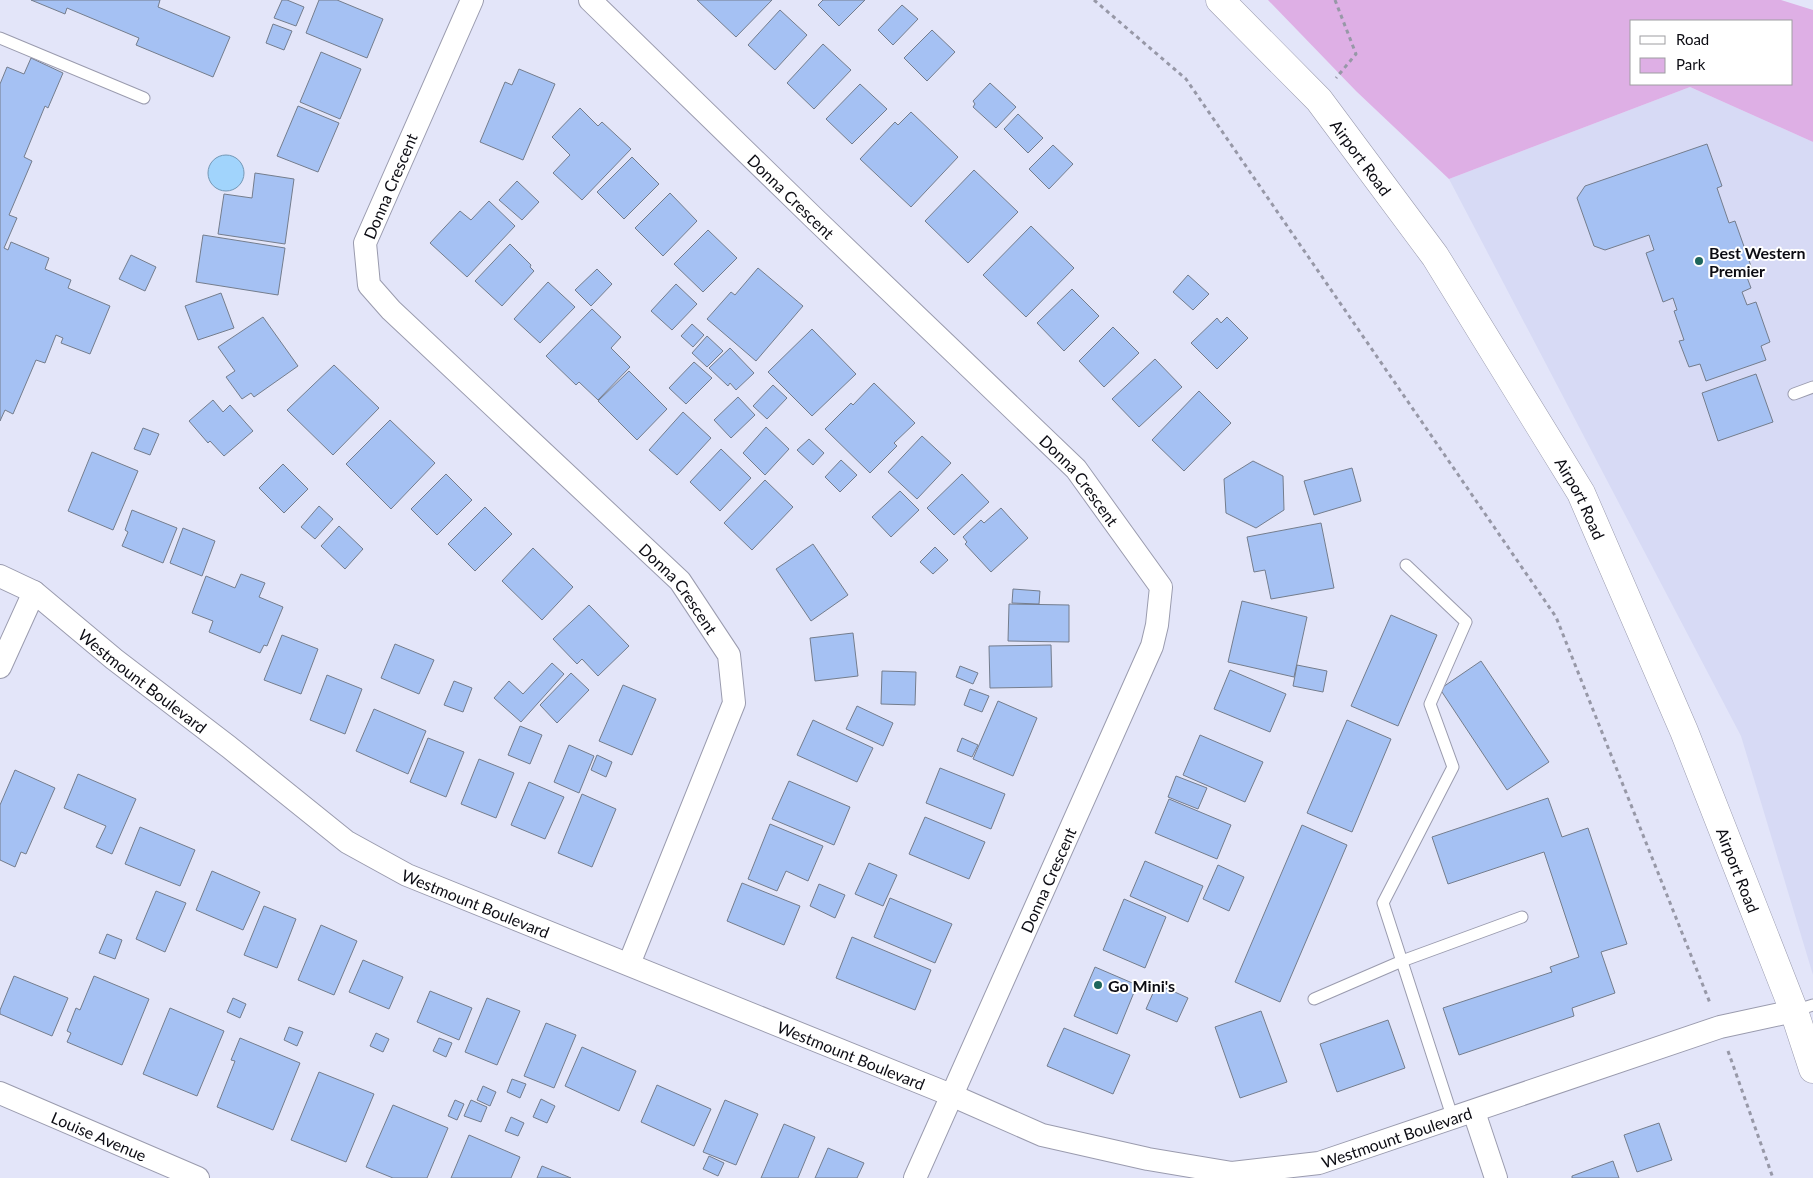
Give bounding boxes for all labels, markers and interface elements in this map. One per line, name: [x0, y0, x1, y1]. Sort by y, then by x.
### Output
legend: [1630, 20, 1793, 85]
text: Road: [1676, 30, 1709, 48]
text: Park: [1676, 55, 1706, 73]
street label: Airport Road: [1327, 116, 1396, 199]
street label: Donna Crescent: [359, 130, 421, 242]
street label: Donna Crescent: [744, 150, 839, 242]
place label: Best Western Premier: [1709, 243, 1806, 280]
marker: Best Western Premier: [1693, 255, 1705, 267]
street label: Donna Crescent: [1036, 430, 1123, 529]
street label: Airport Road: [1552, 454, 1609, 542]
street label: Donna Crescent: [636, 539, 722, 638]
street label: Westmount Boulevard: [75, 624, 211, 736]
street label: Donna Crescent: [1016, 824, 1080, 936]
street label: Airport Road: [1713, 825, 1764, 915]
street label: Westmount Boulevard: [399, 865, 552, 941]
place label: Go Mini's: [1108, 976, 1175, 995]
marker: Go Mini's: [1092, 979, 1104, 991]
street label: Westmount Boulevard: [775, 1016, 928, 1093]
street label: Westmount Boulevard: [1319, 1102, 1474, 1171]
street label: Louise Avenue: [49, 1107, 150, 1164]

